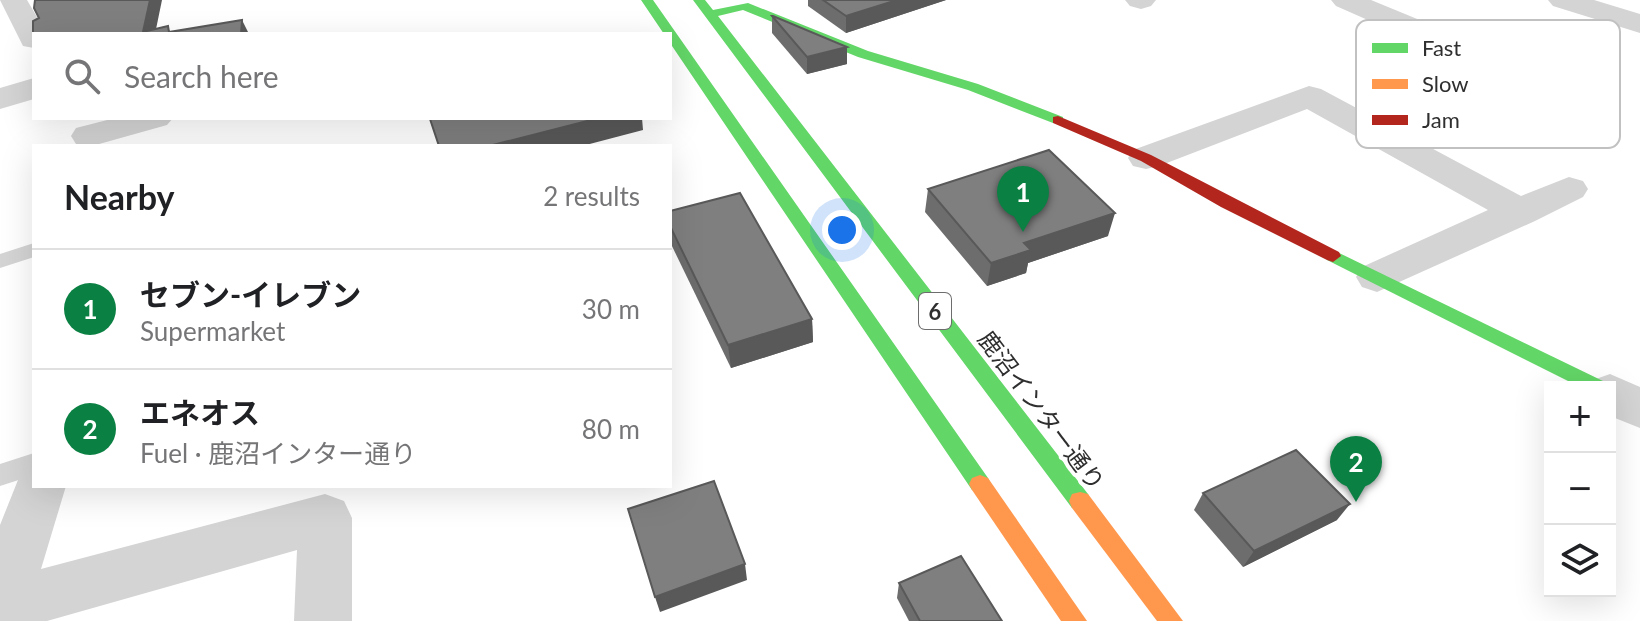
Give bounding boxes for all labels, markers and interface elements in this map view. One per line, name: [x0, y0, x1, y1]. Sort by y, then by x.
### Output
legend: [1356, 20, 1620, 148]
search box: [32, 32, 672, 120]
text: Fast: [1422, 34, 1461, 61]
icon: search: [60, 54, 104, 98]
text: Search here: [124, 58, 279, 94]
text: Slow: [1422, 70, 1469, 97]
text: Jam: [1422, 106, 1460, 133]
pin: 1: [997, 166, 1049, 232]
text: Nearby: [64, 176, 175, 217]
text: 2 results: [543, 180, 640, 212]
your location: [822, 210, 862, 250]
text: セブン-イレブン: [140, 276, 361, 312]
text: 1: [82, 293, 98, 325]
text: 30 m: [582, 293, 640, 325]
road number: 6: [919, 293, 951, 329]
text: Supermarket: [140, 315, 285, 347]
street label: 鹿沼インター通り: [973, 325, 1111, 495]
map controls: [1544, 381, 1616, 597]
button: +: [1544, 381, 1616, 453]
text: エネオス: [140, 394, 260, 430]
text: 2: [82, 413, 98, 445]
text: 80 m: [582, 413, 640, 445]
pin: 2: [1330, 436, 1382, 502]
text: Fuel · 鹿沼インター通り: [140, 437, 416, 469]
button: −: [1544, 453, 1616, 525]
button: layers: [1544, 525, 1616, 597]

